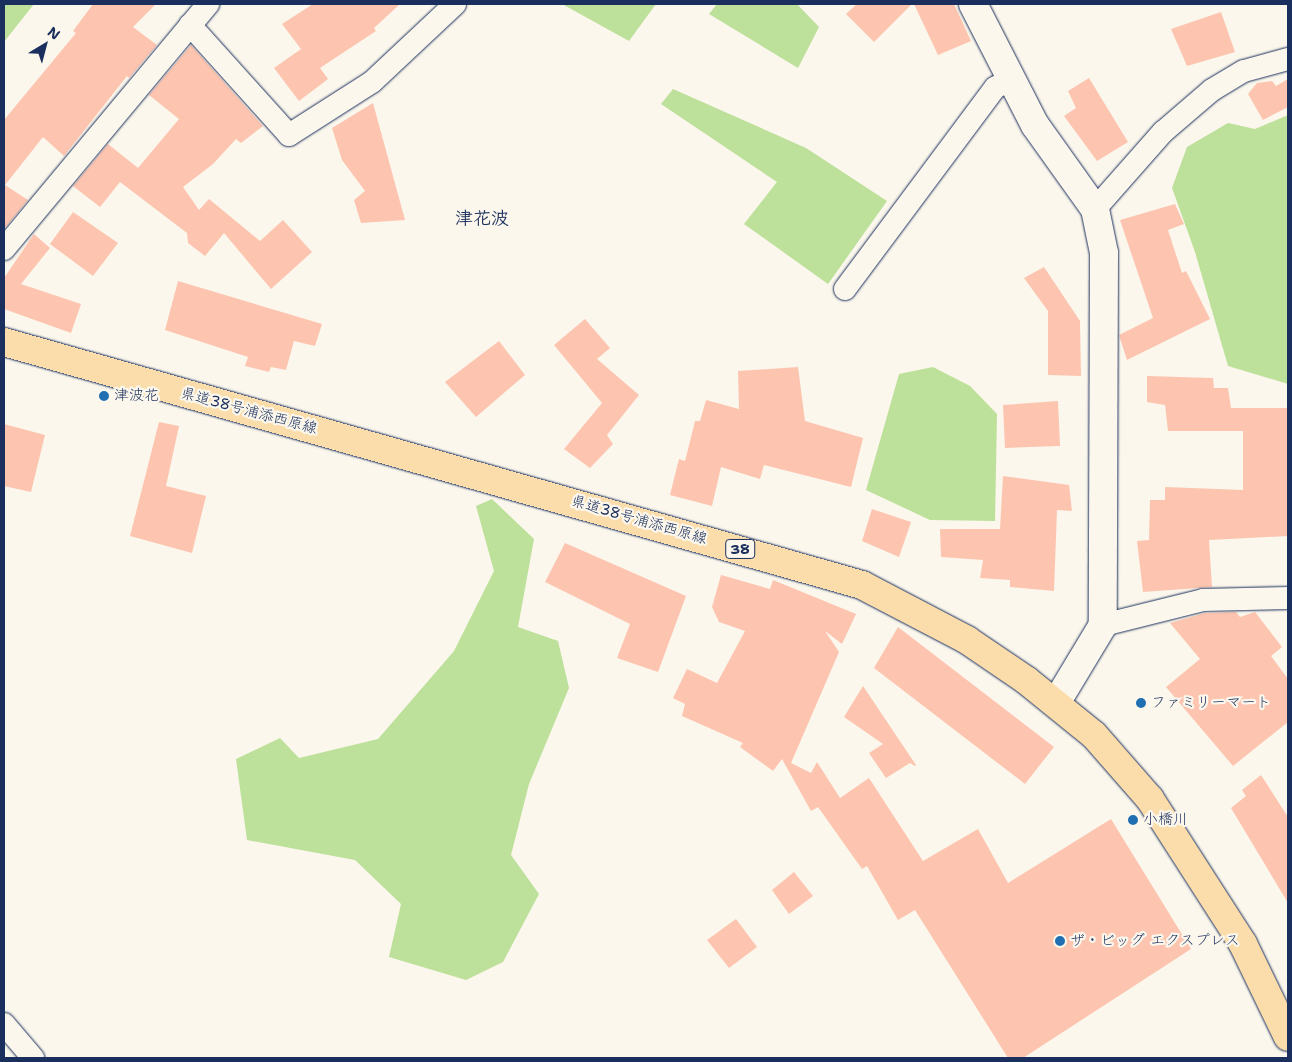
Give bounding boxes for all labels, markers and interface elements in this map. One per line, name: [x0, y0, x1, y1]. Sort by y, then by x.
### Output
north arrow: [20, 20, 70, 70]
text: N: [44, 22, 64, 44]
district label: 津花波: [455, 207, 509, 229]
street label: 県道38号浦添西原線: [179, 384, 319, 438]
place label: 津波花: [114, 387, 159, 405]
marker: 津波花: [98, 390, 110, 402]
street label: 県道38号浦添西原線: [569, 492, 709, 548]
road number: 38: [725, 538, 755, 560]
place label: ファミリーマート: [1151, 694, 1271, 712]
marker: ファミリーマート: [1135, 697, 1147, 709]
place label: 小橋川: [1143, 811, 1188, 829]
marker: 小橋川: [1127, 814, 1139, 826]
place label: ザ・ビッグ エクスプレス: [1070, 932, 1240, 950]
marker: ザ・ビッグ エクスプレス: [1054, 935, 1066, 947]

